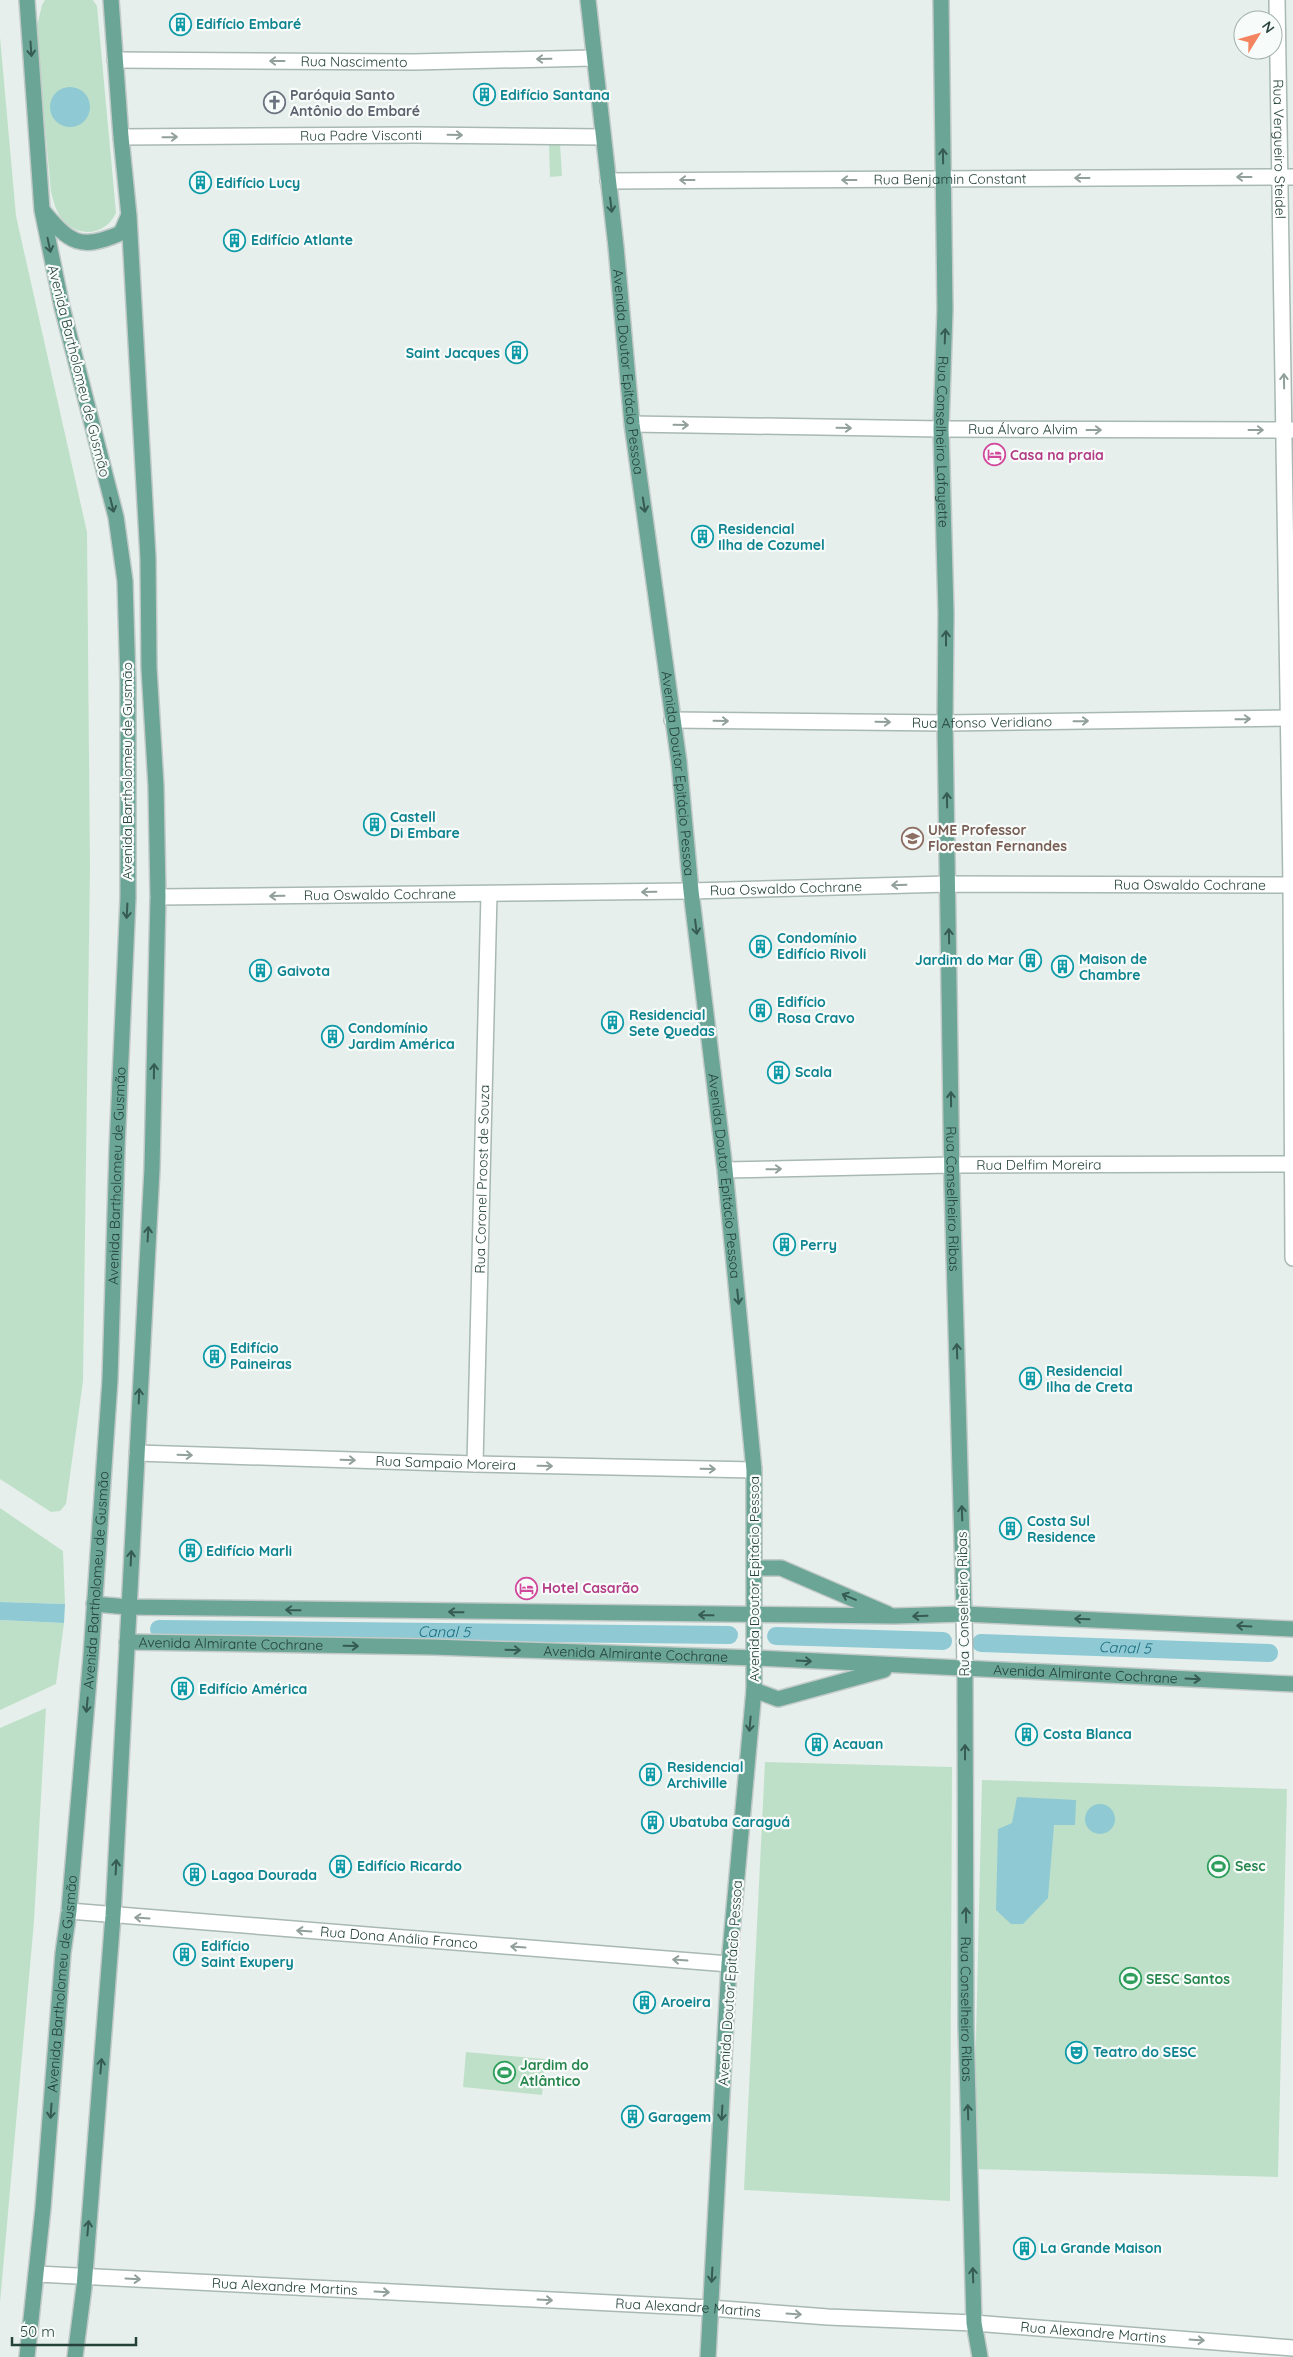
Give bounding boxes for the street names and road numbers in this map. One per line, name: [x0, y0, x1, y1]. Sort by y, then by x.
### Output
street label: Rua Nascimento: [300, 52, 408, 71]
street label: Rua Vergueiro Steidel: [1269, 79, 1289, 219]
street label: Rua Padre Visconti: [300, 126, 422, 145]
street label: Rua Benjamin Constant: [873, 170, 1027, 188]
street label: Avenida Bartholomeu de Gusmão: [44, 263, 114, 479]
street label: Avenida Doutor Epitácio Pessoa: [609, 268, 648, 476]
street label: Rua Conselheiro Lafayette: [932, 356, 953, 528]
street label: Rua Álvaro Alvim: [968, 420, 1078, 438]
street label: Avenida Bartholomeu de Gusmão: [118, 662, 136, 880]
street label: Avenida Doutor Epitácio Pessoa: [657, 670, 699, 877]
street label: Rua Afonso Veridiano: [912, 712, 1052, 732]
street label: Rua Oswaldo Cochrane: [1114, 875, 1266, 894]
street label: Rua Oswaldo Cochrane: [710, 877, 862, 899]
street label: Rua Oswaldo Cochrane: [304, 885, 456, 904]
street label: Avenida Bartholomeu de Gusmão: [104, 1066, 130, 1285]
street label: Avenida Doutor Epitácio Pessoa: [704, 1072, 744, 1279]
street label: Rua Coronel Proost de Souza: [471, 1084, 493, 1274]
street label: Rua Conselheiro Ribas: [942, 1126, 963, 1272]
street label: Rua Delfim Moreira: [976, 1156, 1102, 1174]
street label: Rua Sampaio Moreira: [375, 1452, 516, 1474]
street label: Avenida Bartholomeu de Gusmão: [79, 1471, 113, 1690]
street label: Avenida Doutor Epitácio Pessoa: [745, 1476, 763, 1682]
street label: Rua Conselheiro Ribas: [953, 1531, 973, 1677]
street label: Avenida Almirante Cochrane: [138, 1633, 324, 1654]
street label: Avenida Almirante Cochrane: [543, 1642, 729, 1666]
street label: Avenida Almirante Cochrane: [993, 1661, 1178, 1687]
street label: Avenida Bartholomeu de Gusmão: [43, 1874, 81, 2093]
street label: Avenida Doutor Epitácio Pessoa: [714, 1880, 746, 2086]
street label: Rua Dona Anália Franco: [319, 1922, 478, 1953]
street label: Rua Conselheiro Ribas: [957, 1936, 976, 2082]
street label: Rua Alexandre Martins: [211, 2274, 358, 2299]
street label: Rua Alexandre Martins: [615, 2294, 762, 2321]
street label: Rua Alexandre Martins: [1020, 2318, 1167, 2347]

